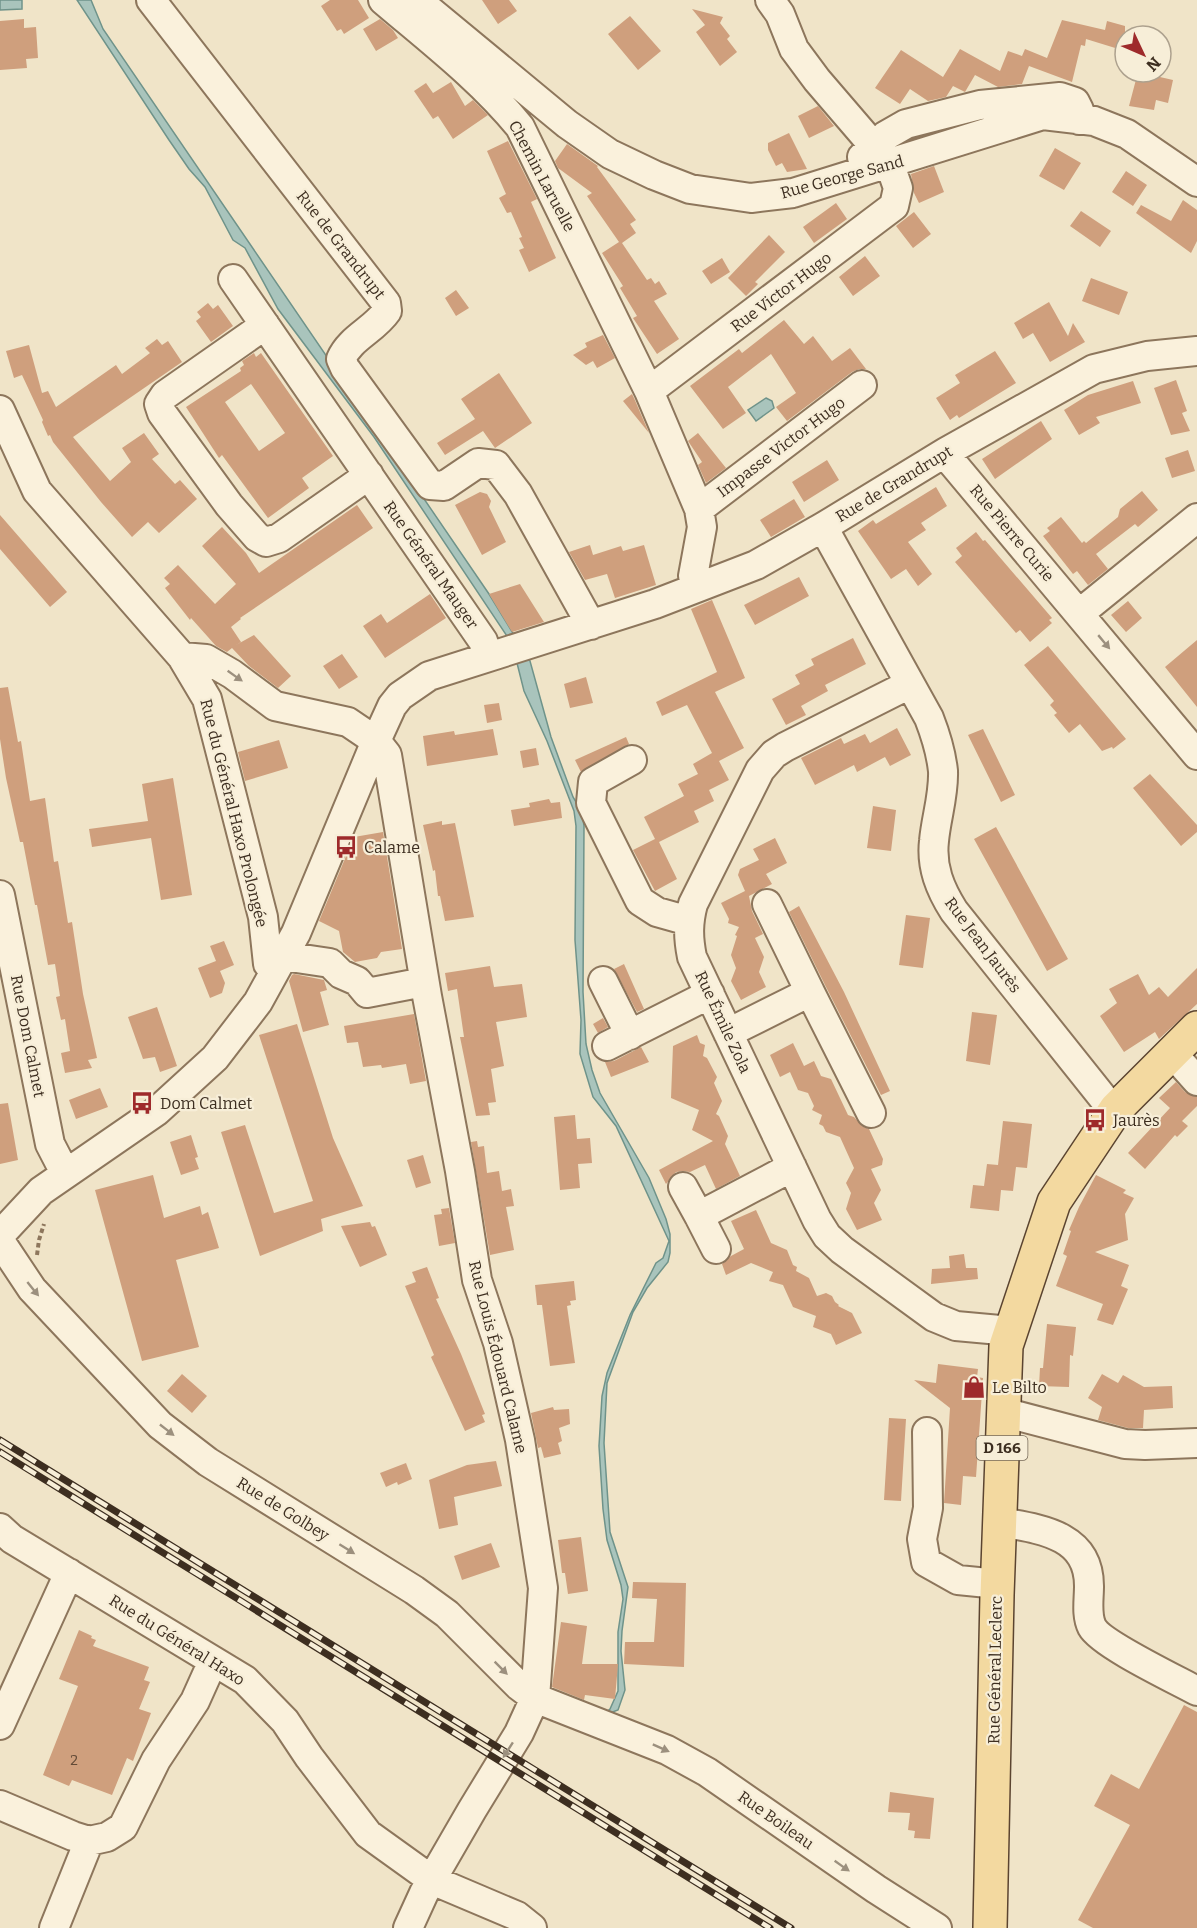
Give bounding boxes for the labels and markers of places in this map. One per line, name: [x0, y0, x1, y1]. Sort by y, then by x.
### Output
bus stop icon: Calame: [333, 834, 359, 860]
place label: Calame: [364, 838, 420, 857]
bus stop icon: Dom Calmet: [129, 1090, 155, 1116]
place label: Dom Calmet: [160, 1094, 252, 1113]
bus stop icon: Jaurès: [1082, 1107, 1108, 1133]
place label: Jaurès: [1112, 1111, 1160, 1130]
shop icon: Le Bilto: [961, 1374, 987, 1400]
place label: Le Bilto: [992, 1378, 1047, 1397]

